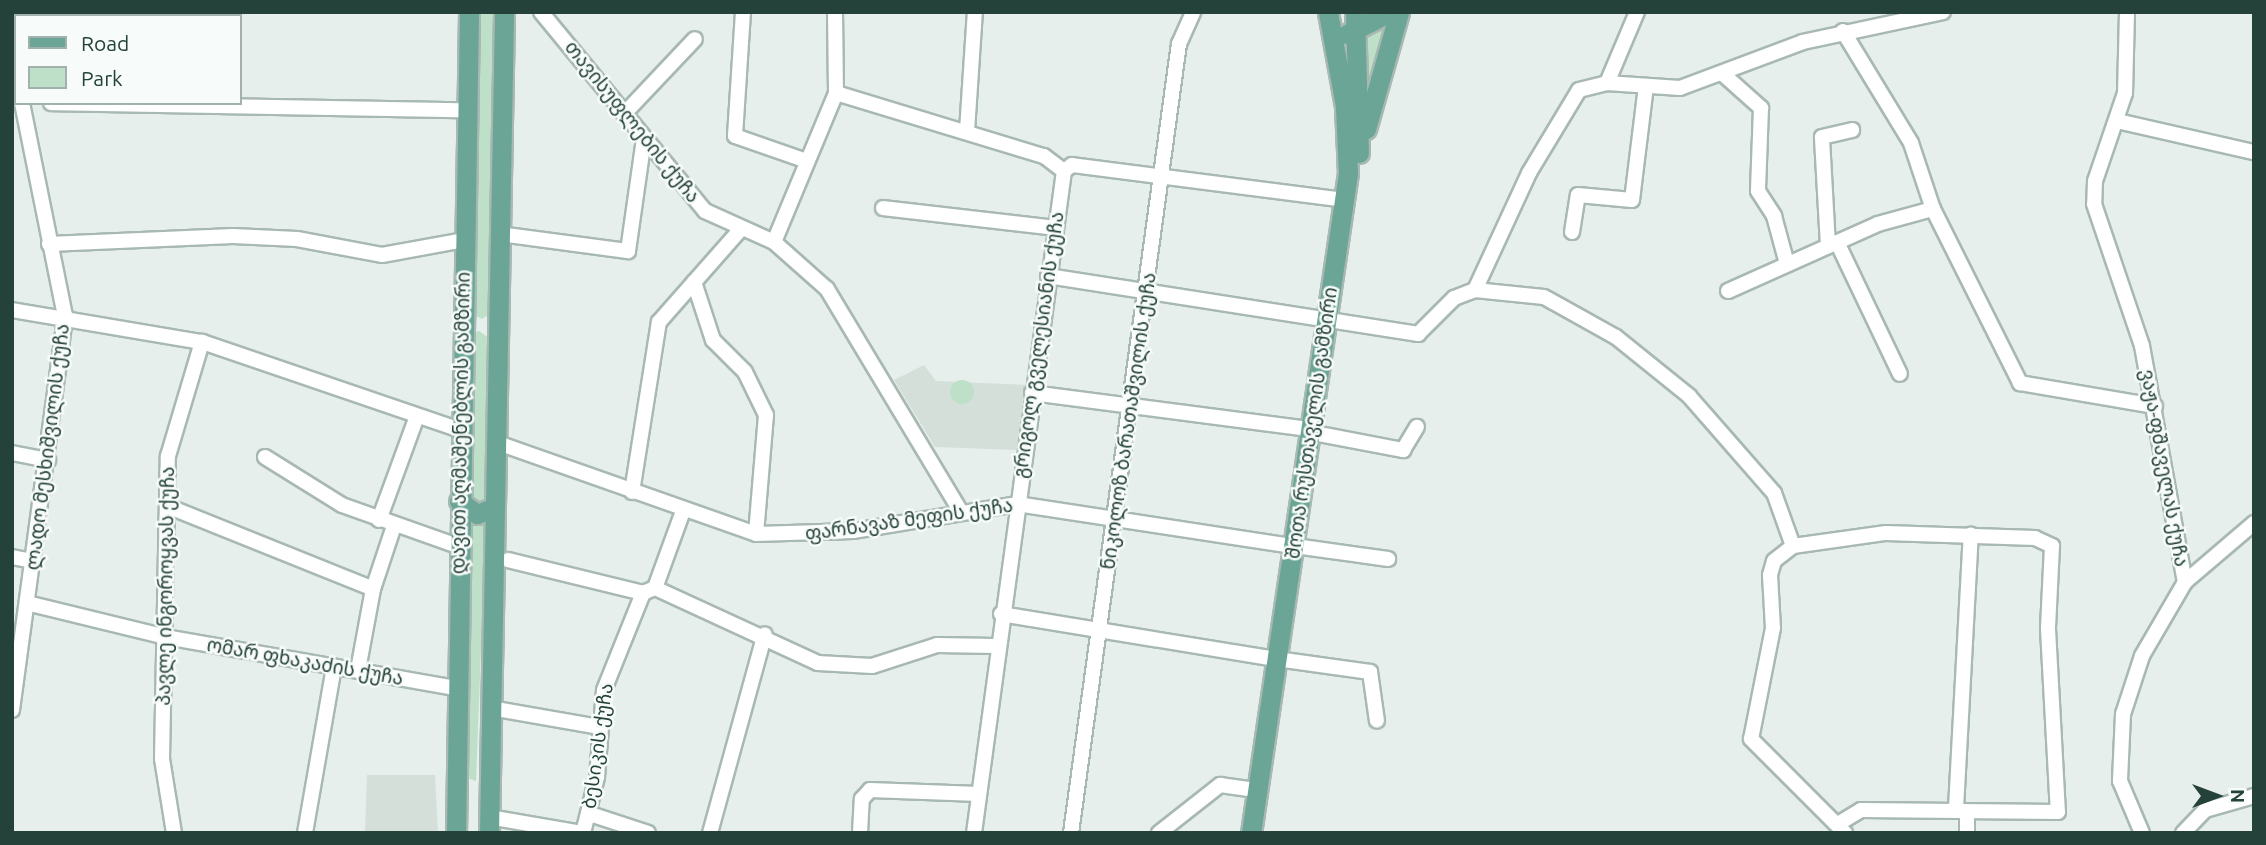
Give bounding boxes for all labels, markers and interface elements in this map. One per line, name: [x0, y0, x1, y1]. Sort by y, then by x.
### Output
legend: [14, 14, 242, 105]
text: Road: [81, 31, 129, 55]
street label: თავისუფლების ქუჩა: [560, 36, 704, 208]
text: Park: [81, 66, 123, 90]
street label: გრიგოლ გველესიანის ქუჩა: [1009, 210, 1069, 480]
street label: ნიკოლოზ ბარათაშვილის ქუჩა: [1097, 271, 1161, 571]
street label: დავით აღმაშენებლის გამზირი: [447, 272, 475, 574]
street label: შოთა რუსთაველის გამზირი: [1282, 286, 1342, 560]
street label: ლადო მესხიშვილის ქუჩა: [22, 322, 74, 572]
street label: ვაჟა-ფშაველას ქუჩა: [2135, 367, 2193, 569]
street label: პავლე ინგოროყვას ქუჩა: [153, 466, 179, 706]
street label: ფარნავაზ მეფის ქუჩა: [804, 494, 1014, 546]
street label: ომარ ფხაკაძის ქუჩა: [205, 634, 405, 690]
street label: ბესიკის ქუჩა: [578, 682, 618, 810]
north arrow: [2182, 761, 2252, 831]
text: N: [2227, 789, 2249, 803]

